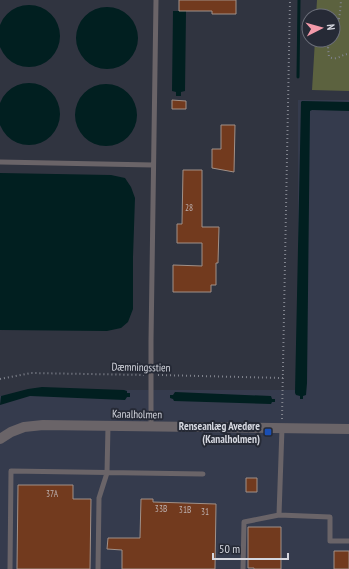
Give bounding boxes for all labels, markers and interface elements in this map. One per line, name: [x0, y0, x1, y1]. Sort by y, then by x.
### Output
north arrow: [301, 8, 341, 48]
text: N: [324, 23, 338, 31]
house number: 28: [185, 202, 193, 213]
street label: Dæmningsstien: [111, 359, 171, 375]
street label: Kanalholmen: [112, 407, 162, 421]
place label: Renseanlæg Avedøre (Kanalholmen): [179, 419, 260, 446]
marker: Renseanlæg Avedøre (Kanalholmen): [263, 427, 273, 437]
house number: 37A: [46, 488, 59, 499]
house number: 33B: [155, 503, 167, 514]
house number: 31B: [179, 504, 191, 515]
house number: 31: [201, 506, 209, 517]
scale bar: [213, 535, 288, 561]
text: 50 m: [219, 541, 240, 556]

